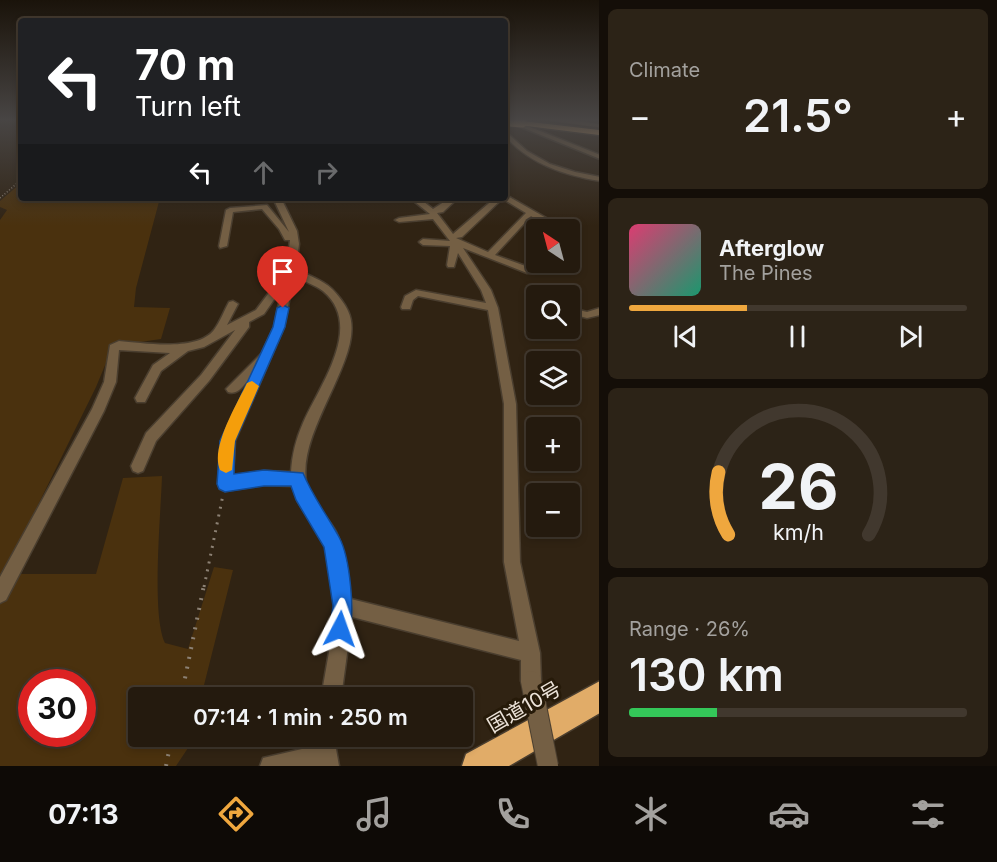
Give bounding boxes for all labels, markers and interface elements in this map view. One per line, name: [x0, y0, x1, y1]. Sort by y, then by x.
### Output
text: 70 m: [135, 39, 235, 90]
icon: left: [36, 42, 114, 120]
text: Climate: [629, 58, 700, 82]
text: 21.5°: [743, 88, 853, 143]
text: Turn left: [135, 90, 241, 123]
text: −: [629, 96, 651, 136]
text: +: [945, 96, 967, 136]
icon: left: [184, 156, 217, 189]
icon: ahead: [247, 156, 280, 189]
icon: right: [310, 156, 343, 189]
north arrow: [526, 219, 580, 273]
map controls: [526, 219, 580, 537]
text: Afterglow: [719, 235, 824, 261]
pin: [257, 246, 308, 308]
icon: arrive: [266, 255, 299, 288]
text: The Pines: [719, 261, 813, 285]
button: search: [526, 285, 580, 339]
icon: previous: [669, 320, 702, 353]
icon: pause: [781, 320, 814, 353]
icon: next: [894, 320, 927, 353]
button: layers: [526, 351, 580, 405]
button: +: [526, 417, 580, 471]
text: 26: [758, 449, 838, 524]
button: −: [526, 483, 580, 537]
text: km/h: [773, 519, 823, 545]
position arrow: [308, 597, 372, 661]
text: Range · 26%: [629, 617, 750, 641]
text: 130 km: [629, 647, 784, 702]
speed limit sign: 30: [18, 669, 96, 747]
street label: 国道10号: [483, 676, 565, 738]
text: 07:14 · 1 min · 250 m: [193, 704, 408, 730]
icon: directions: [215, 793, 257, 835]
icon: music: [353, 793, 395, 835]
icon: phone: [492, 793, 534, 835]
icon: climate: [630, 793, 672, 835]
icon: car: [768, 793, 810, 835]
icon: filters: [907, 793, 949, 835]
text: 07:13: [48, 798, 119, 831]

